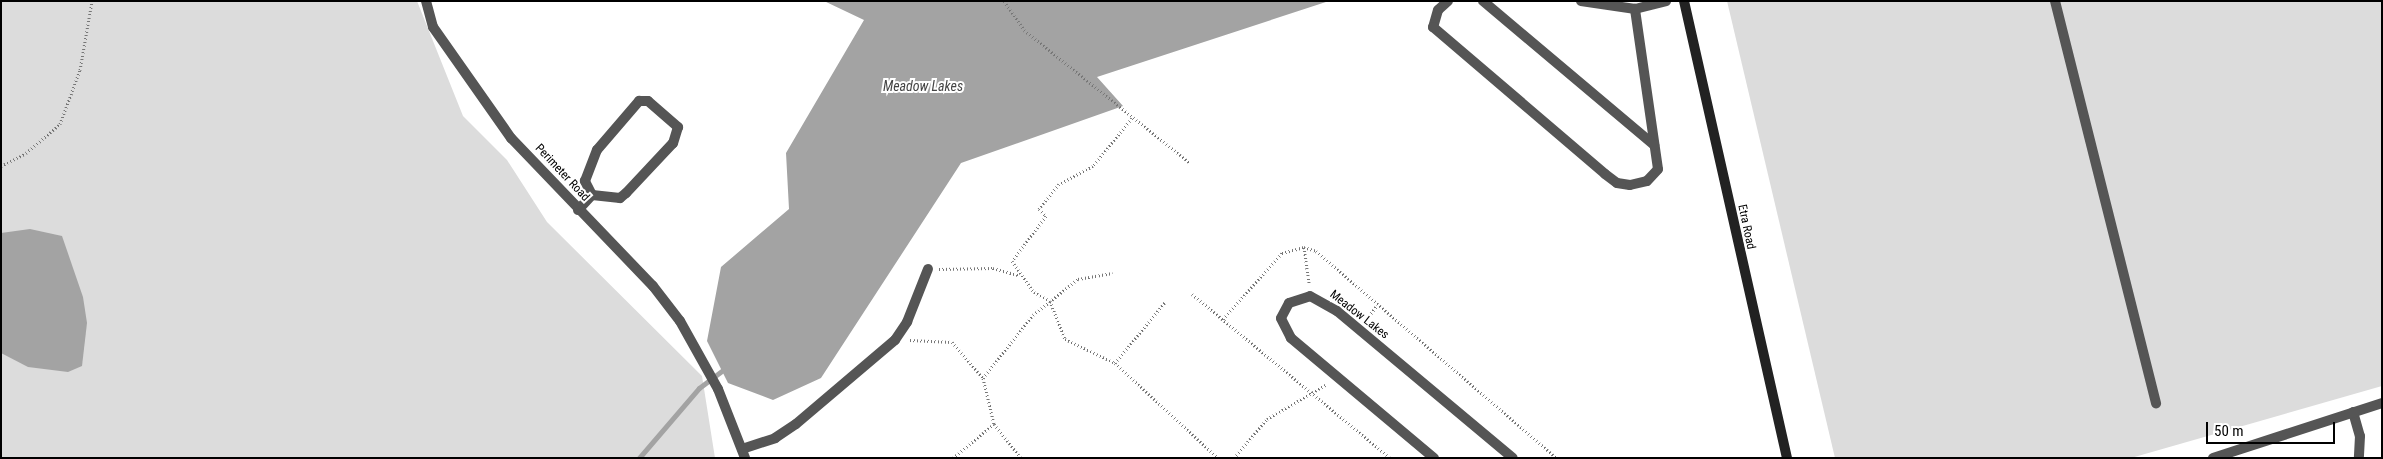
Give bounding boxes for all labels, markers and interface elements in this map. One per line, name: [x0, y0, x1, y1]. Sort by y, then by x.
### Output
water label: Meadow Lakes: [883, 78, 963, 94]
street label: Perimeter Road: [532, 141, 592, 205]
street label: Etra Road: [1734, 203, 1758, 251]
street label: Meadow Lakes: [1327, 288, 1391, 342]
scale bar: [2208, 412, 2337, 444]
text: 50 m: [2214, 422, 2244, 440]

